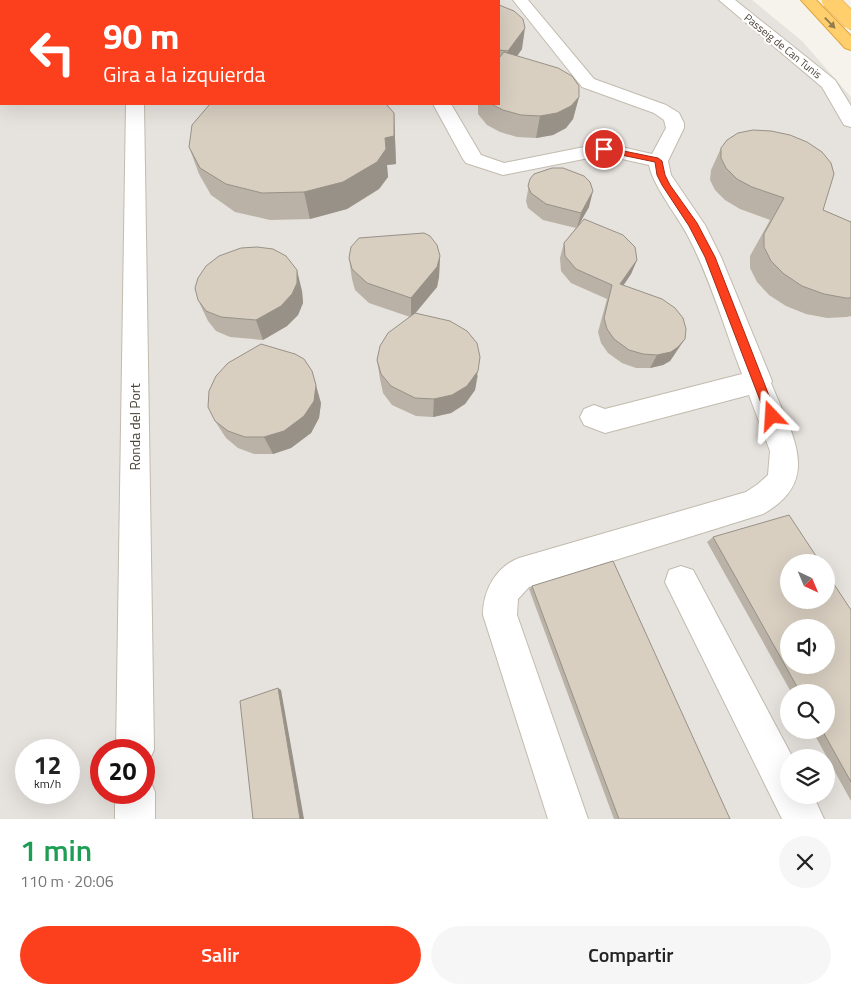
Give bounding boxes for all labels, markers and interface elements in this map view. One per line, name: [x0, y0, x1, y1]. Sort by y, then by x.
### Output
text: 90 m: [103, 9, 179, 63]
street label: Passeig de Can Tunis: [741, 10, 825, 82]
one-way arrow: [824, 16, 836, 28]
icon: left: [20, 20, 85, 85]
text: Gira a la izquierda: [103, 57, 266, 91]
pin: [583, 128, 625, 170]
icon: arrive: [590, 135, 618, 163]
street label: Ronda del Port: [124, 383, 145, 471]
position arrow: [745, 389, 797, 441]
north arrow: [780, 554, 835, 609]
map controls: [780, 554, 835, 804]
button: sound: [780, 619, 835, 674]
button: search: [780, 684, 835, 739]
speed limit sign: 20: [90, 739, 155, 804]
text: 12: [33, 746, 62, 784]
button: layers: [780, 749, 835, 804]
text: km/h: [34, 774, 61, 793]
text: 1 min: [20, 827, 92, 873]
button: close: [779, 836, 831, 888]
text: 110 m · 20:06: [20, 869, 114, 893]
button: Salir: [20, 926, 421, 984]
button: Compartir: [431, 926, 831, 984]

